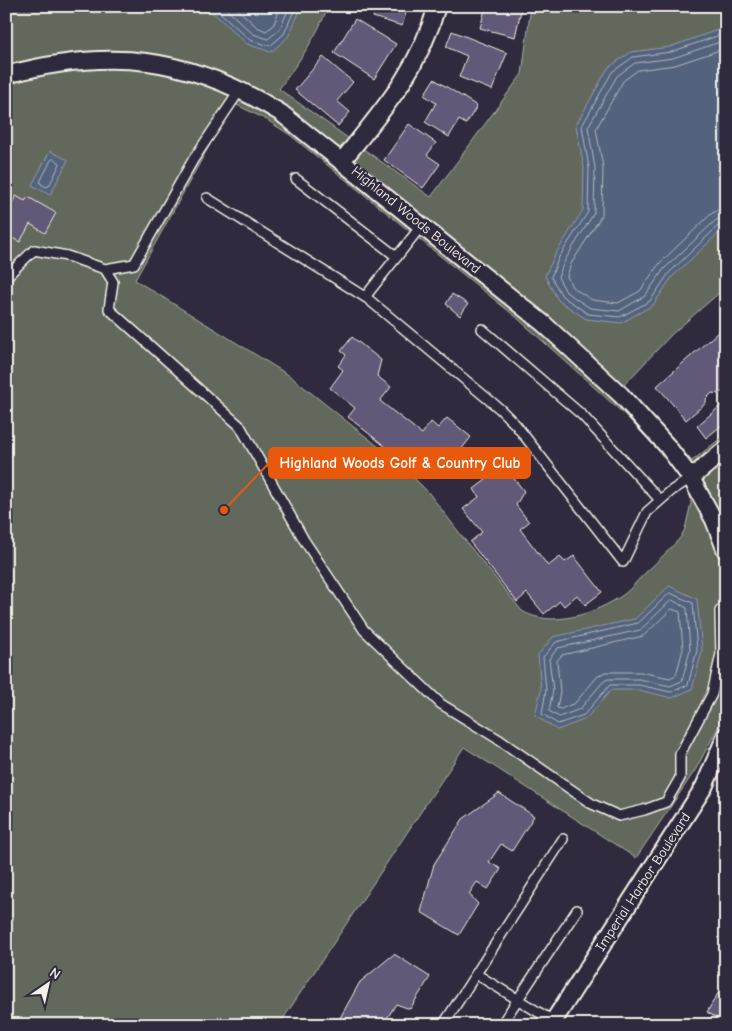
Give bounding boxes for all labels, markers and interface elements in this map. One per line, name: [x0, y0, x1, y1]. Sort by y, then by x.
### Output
street label: Highland Woods Boulevard: [348, 163, 484, 277]
callout: Highland Woods Golf & Country Club: [269, 448, 530, 478]
text: Highland Woods Golf & Country Club: [280, 454, 521, 472]
street label: Imperial Harbor Boulevard: [592, 809, 694, 955]
north arrow: [22, 958, 72, 1008]
text: N: [46, 964, 64, 983]

